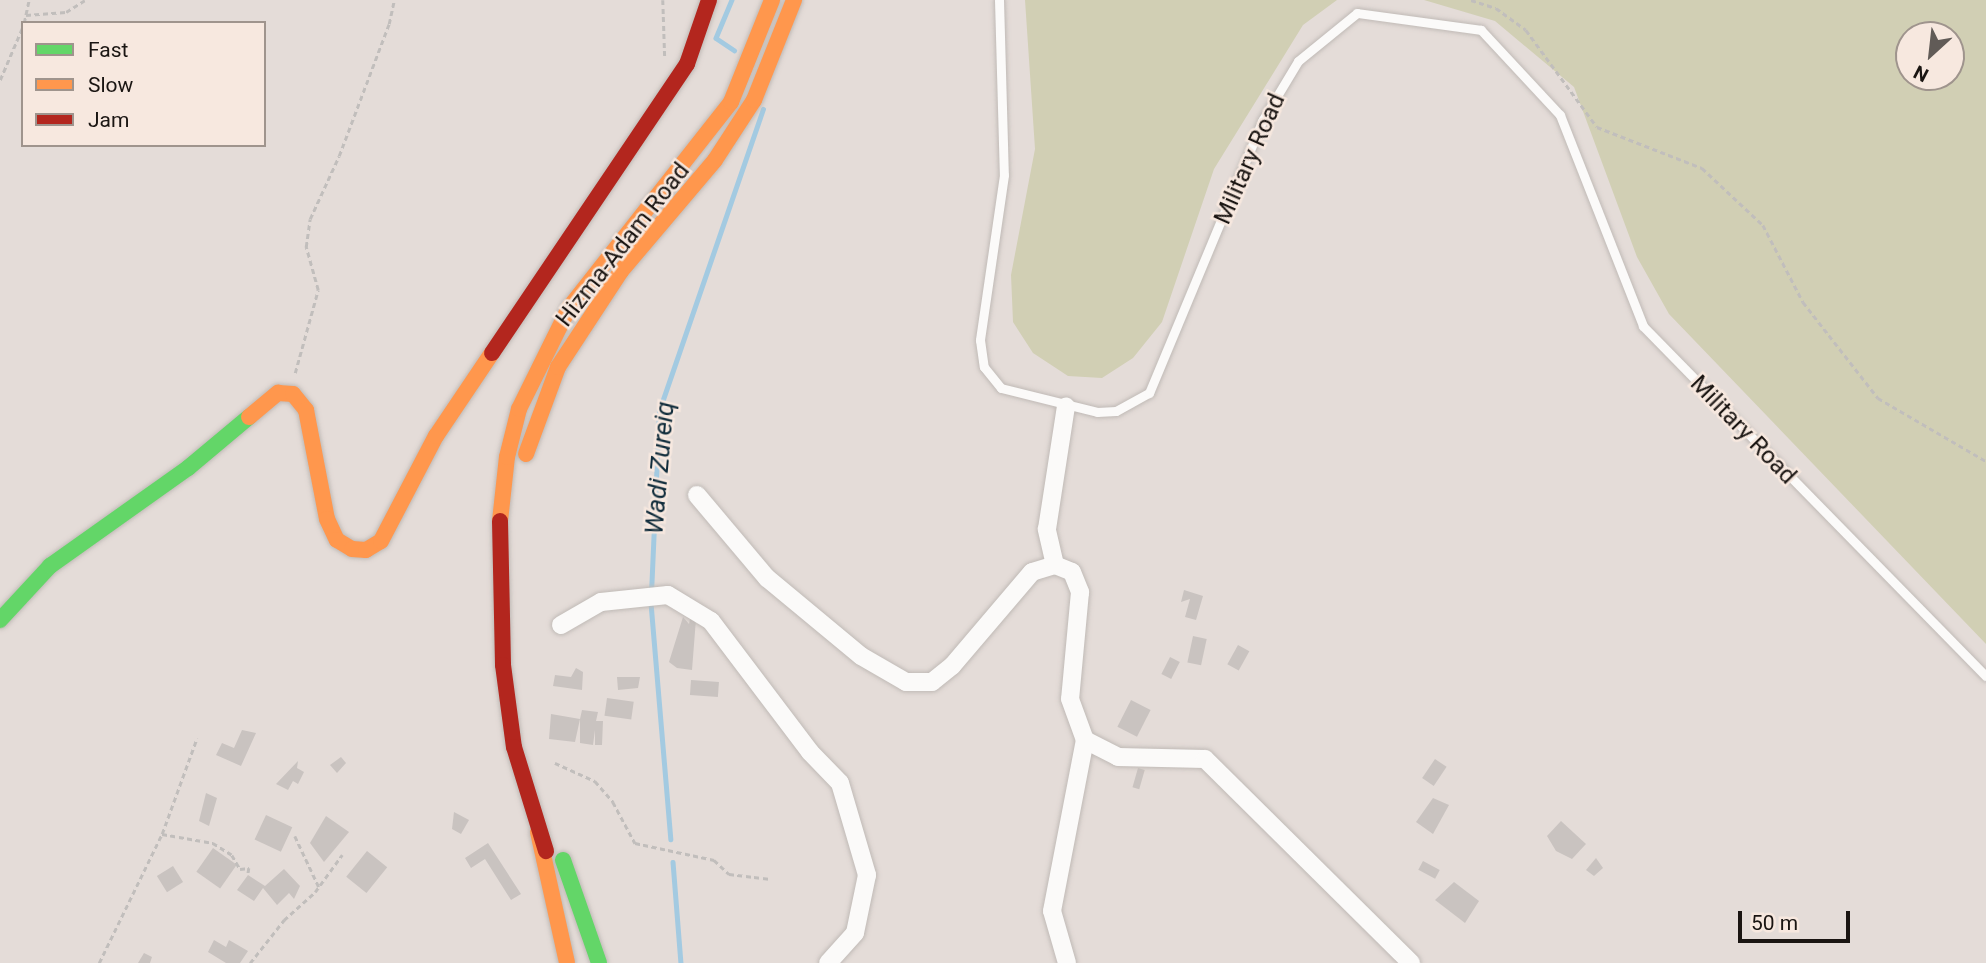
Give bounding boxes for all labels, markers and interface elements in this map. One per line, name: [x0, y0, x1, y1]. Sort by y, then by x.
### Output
legend: [21, 21, 266, 147]
north arrow: [1895, 21, 1965, 91]
text: Fast: [88, 38, 128, 62]
text: N: [1910, 60, 1932, 87]
text: Slow: [88, 73, 133, 97]
street label: Military Road: [1208, 89, 1292, 229]
text: Jam: [88, 108, 129, 132]
street label: Hizma-Adam Road: [550, 157, 696, 333]
street label: Military Road: [1684, 370, 1802, 490]
water label: Wadi Zureiq: [639, 400, 681, 536]
scale bar: [1741, 897, 1853, 941]
text: 50 m: [1751, 911, 1798, 935]

